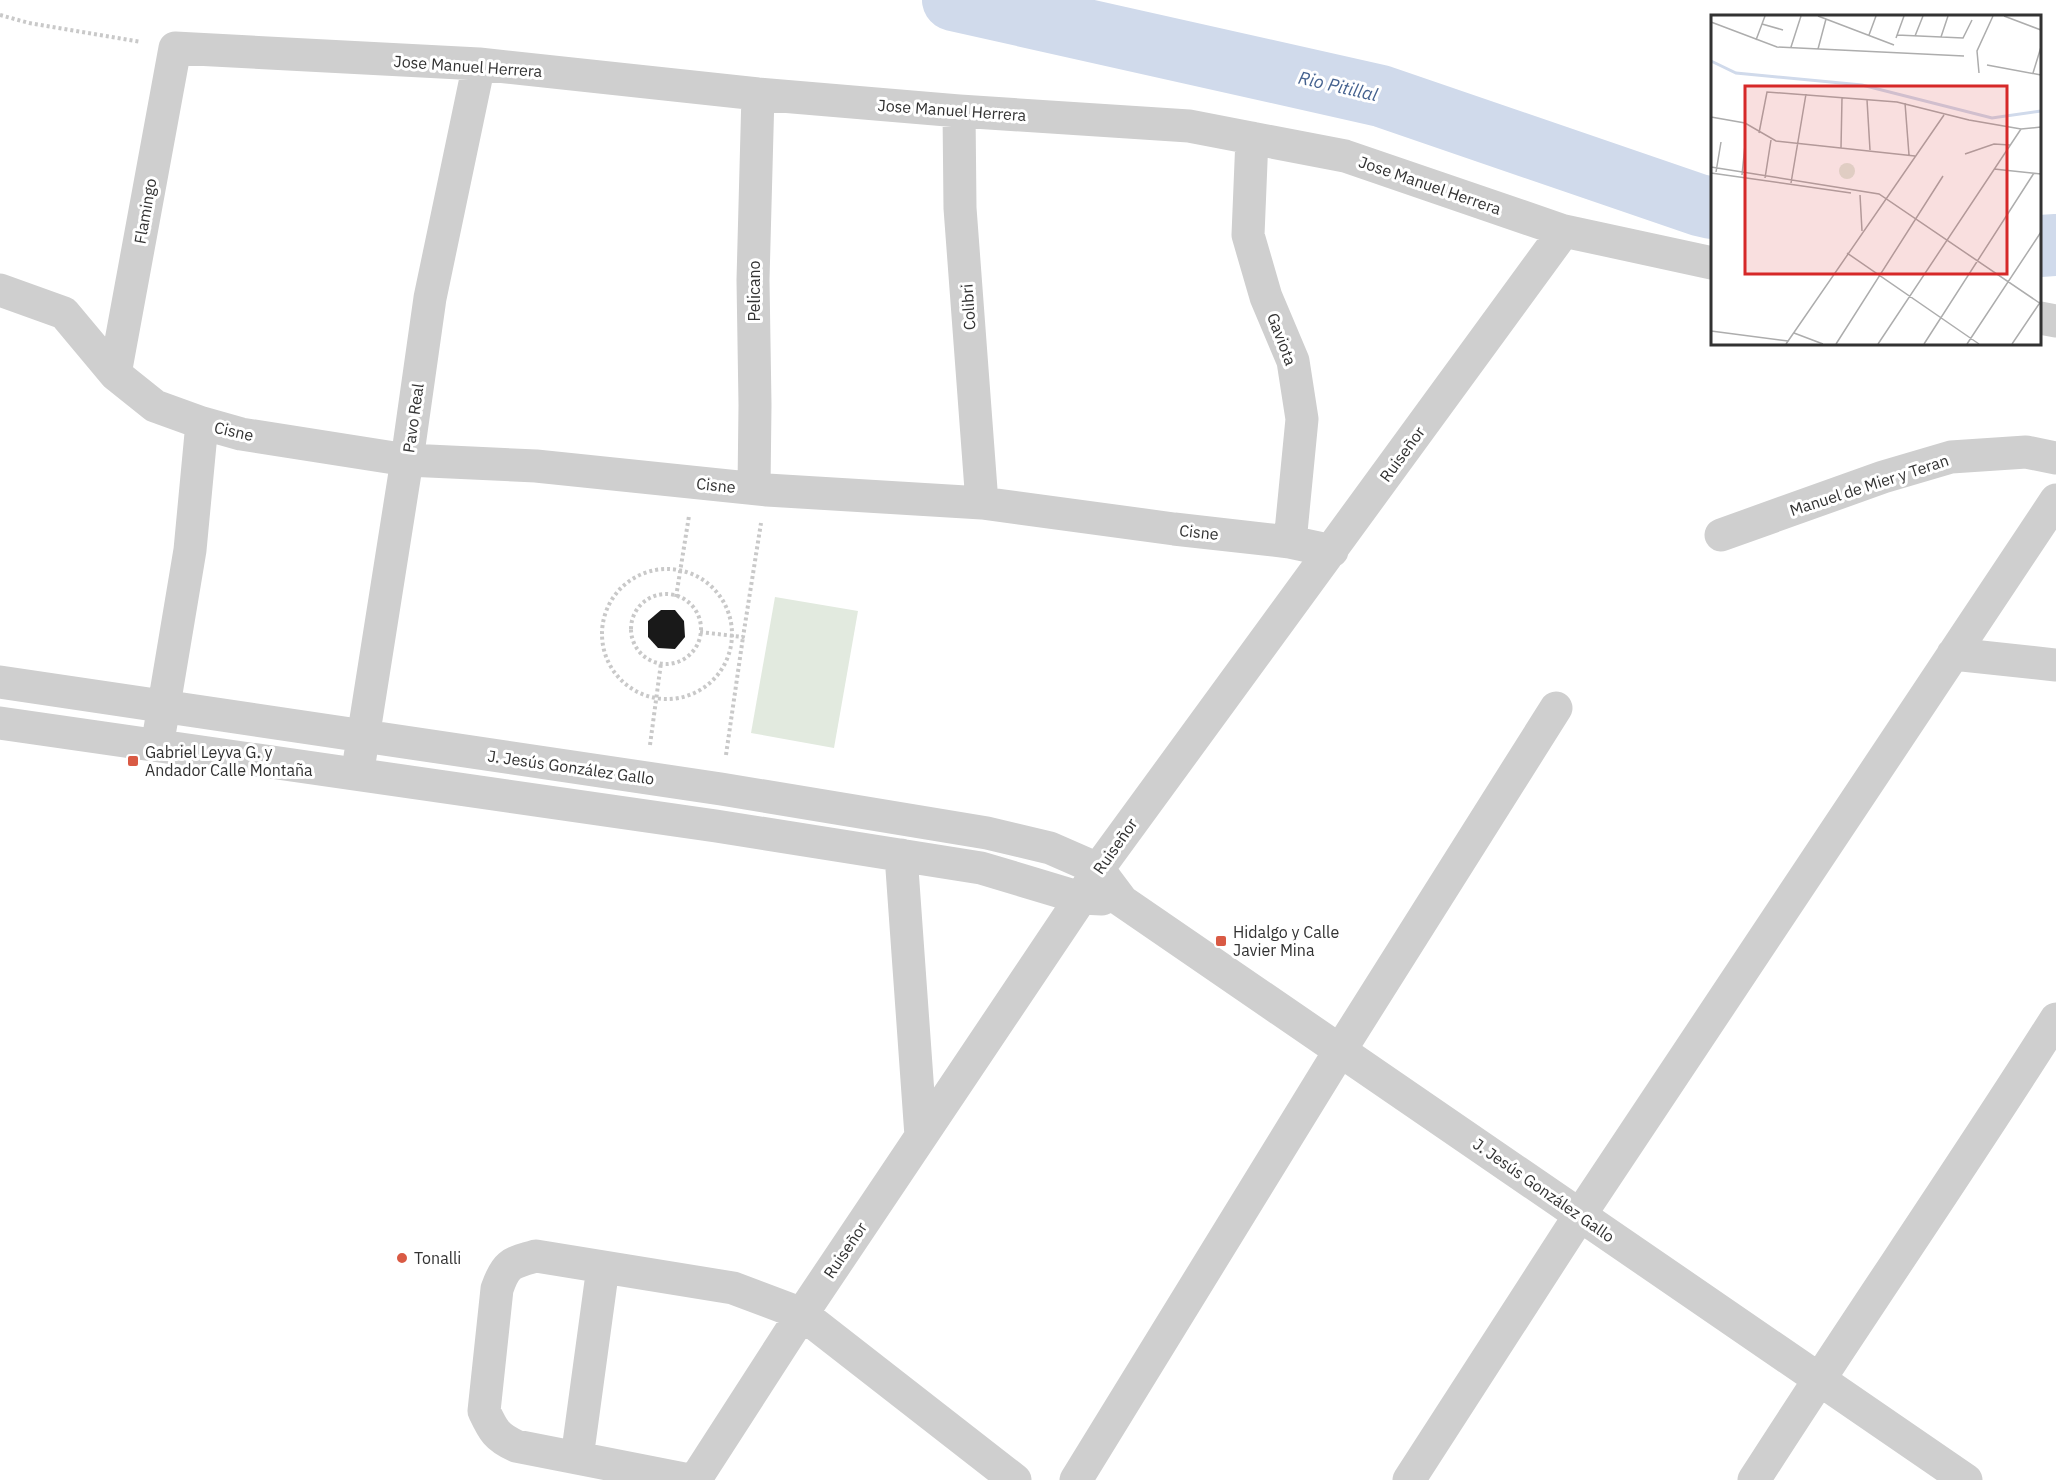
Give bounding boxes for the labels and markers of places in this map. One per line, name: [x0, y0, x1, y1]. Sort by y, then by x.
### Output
place label: Gabriel Leyva G. y Andador Calle Montaña: [145, 742, 313, 780]
marker: Gabriel Leyva G. y Andador Calle Montaña: [126, 754, 140, 768]
place label: Hidalgo y Calle Javier Mina: [1233, 922, 1339, 960]
marker: Hidalgo y Calle Javier Mina: [1214, 934, 1228, 948]
place label: Tonalli: [414, 1248, 461, 1268]
marker: Tonalli: [395, 1251, 409, 1265]

